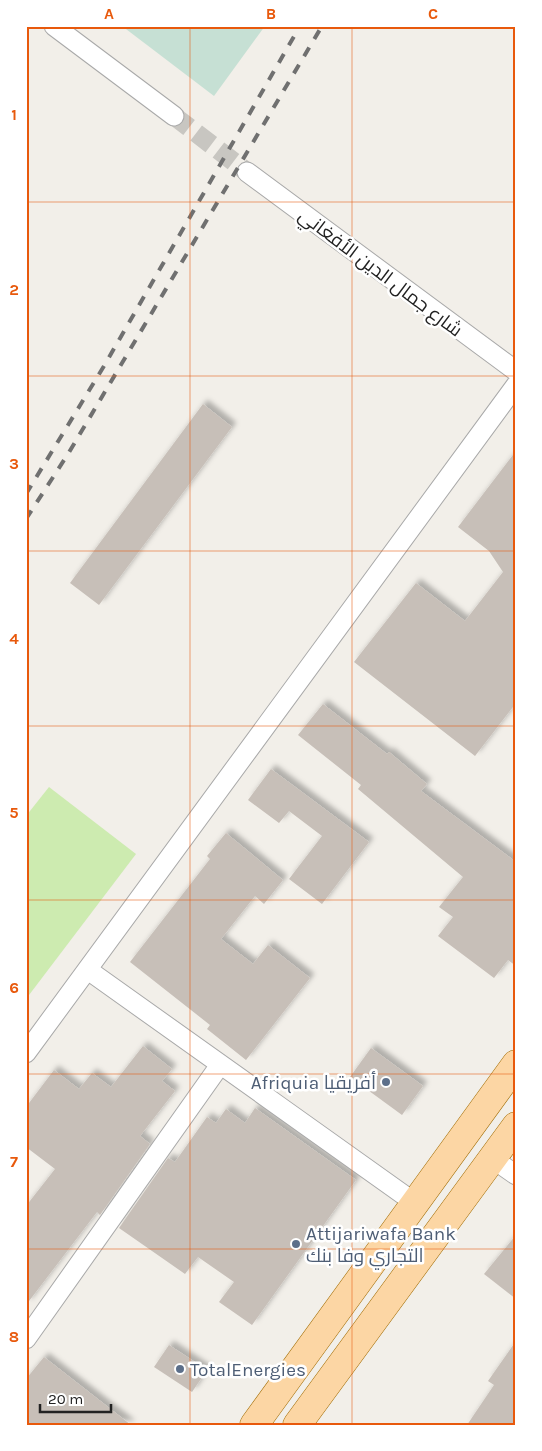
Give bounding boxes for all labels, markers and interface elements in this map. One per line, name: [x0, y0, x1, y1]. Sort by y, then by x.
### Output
text: A: [104, 4, 114, 23]
text: B: [266, 4, 276, 23]
text: C: [428, 4, 438, 23]
text: 1: [11, 105, 17, 124]
street label: شارع جمال الدين الأفغاني: [292, 204, 467, 344]
text: 2: [9, 280, 19, 299]
text: 3: [9, 454, 19, 473]
text: 4: [9, 629, 19, 648]
text: 5: [9, 803, 19, 822]
text: 6: [9, 978, 19, 997]
place label: Afriquia أفريقيا: [251, 1071, 376, 1094]
marker: Afriquia أفريقيا: [380, 1076, 392, 1088]
text: 7: [10, 1152, 18, 1171]
place label: Attijariwafa Bank التجاري وفا بنك: [306, 1223, 456, 1270]
marker: Attijariwafa Bank التجاري وفا بنك: [290, 1238, 302, 1250]
text: 8: [9, 1327, 19, 1346]
place label: TotalEnergies: [190, 1359, 306, 1381]
marker: TotalEnergies: [174, 1363, 186, 1375]
scale bar: [40, 1381, 111, 1413]
text: 20 m: [48, 1390, 83, 1408]

